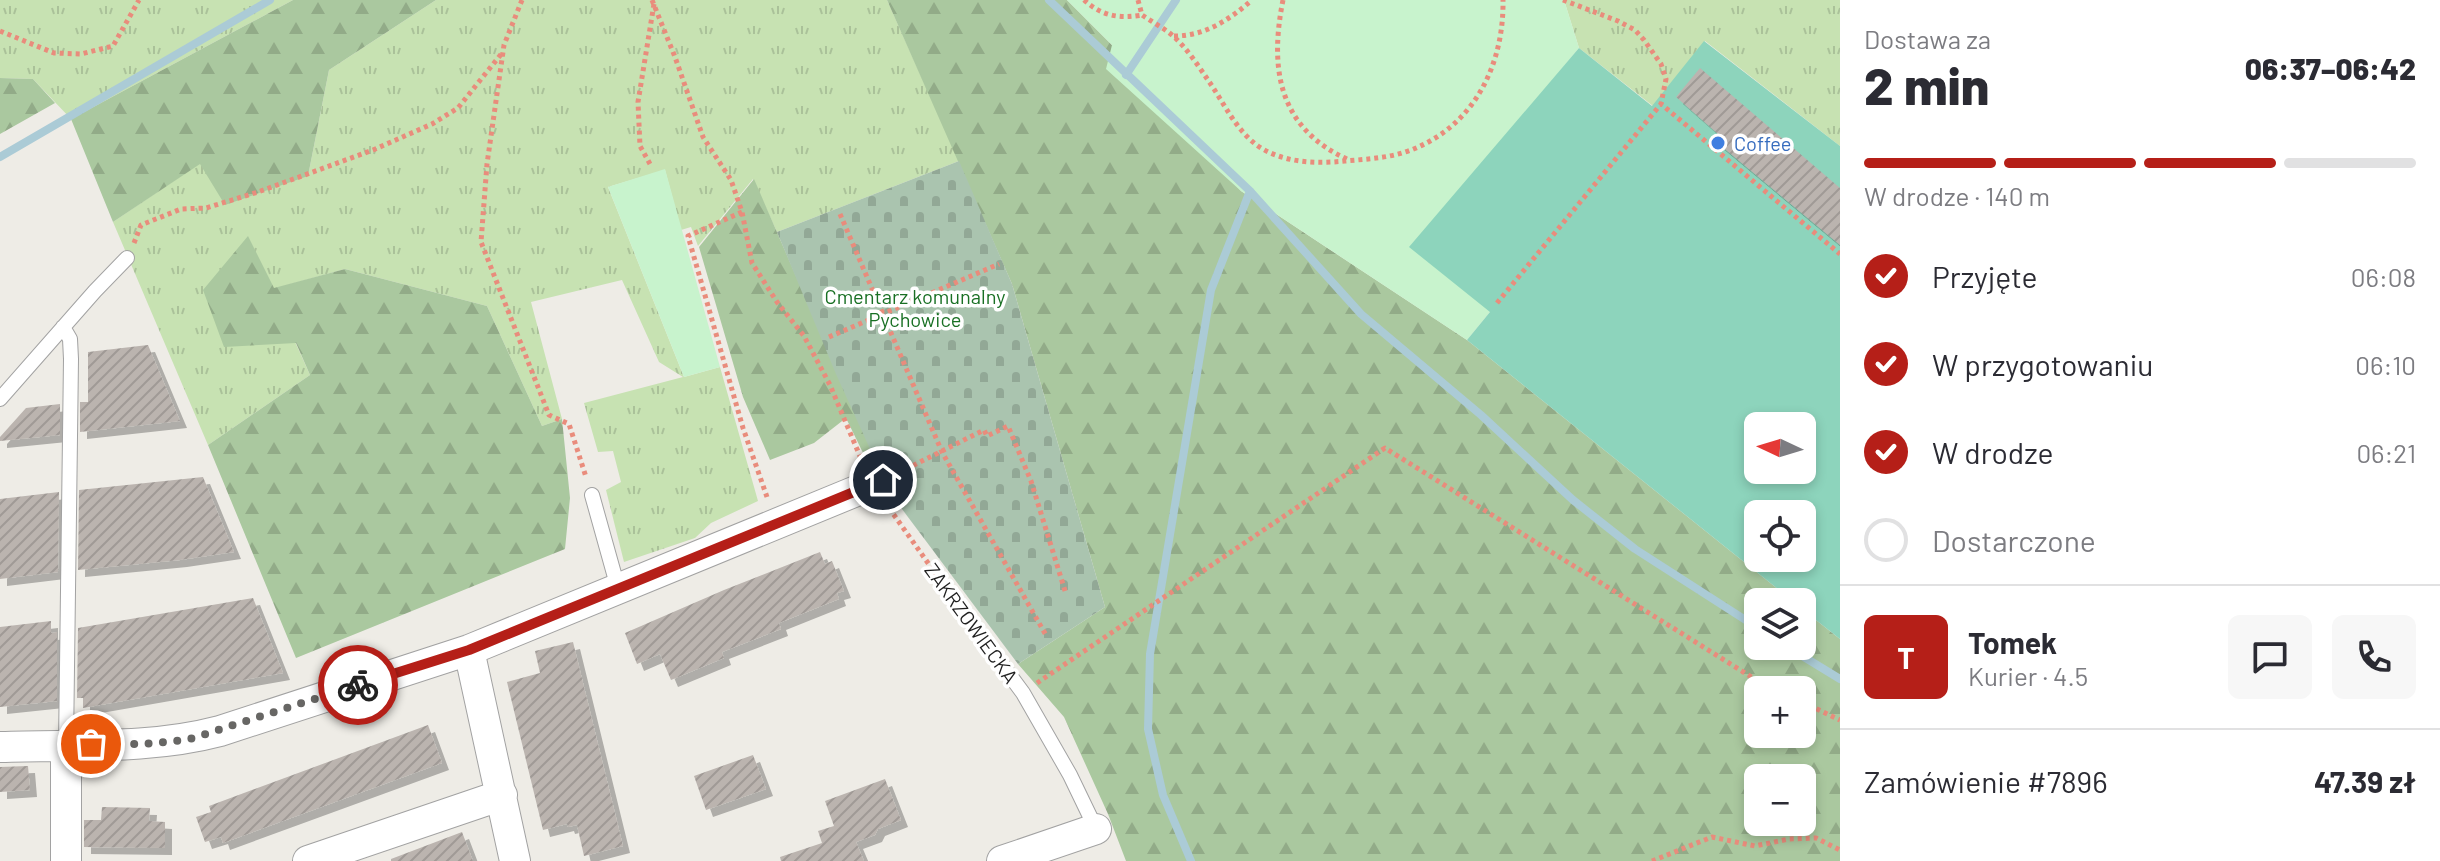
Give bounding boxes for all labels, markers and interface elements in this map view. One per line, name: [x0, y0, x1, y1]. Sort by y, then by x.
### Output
text: Dostawa za: [1864, 23, 1991, 54]
text: 06:37–06:42: [2245, 50, 2416, 86]
text: 2 min: [1864, 53, 1989, 115]
place label: Coffee: [1734, 131, 1792, 155]
marker: Coffee: [1709, 134, 1727, 152]
text: W drodze · 140 m: [1864, 180, 2050, 211]
icon: check: [1864, 254, 1908, 298]
text: Przyjęte: [1932, 258, 2038, 294]
text: 06:08: [2351, 261, 2416, 292]
park label: Cmentarz komunalny Pychowice: [825, 284, 1005, 331]
icon: check: [1864, 342, 1908, 386]
text: W przygotowaniu: [1932, 346, 2153, 382]
text: 06:10: [2355, 349, 2416, 380]
north arrow: [1744, 412, 1816, 484]
map controls: [1744, 412, 1816, 836]
icon: check: [1864, 430, 1908, 474]
text: W drodze: [1932, 434, 2054, 470]
text: 06:21: [2356, 437, 2416, 468]
pin: [849, 446, 917, 514]
icon: home: [861, 458, 905, 502]
button: locate: [1744, 500, 1816, 572]
text: Dostarczone: [1932, 522, 2096, 558]
street label: ZAKRZOWIECKA: [920, 558, 1024, 688]
button: layers: [1744, 588, 1816, 660]
button: chat: [2228, 615, 2312, 699]
button: phone: [2332, 615, 2416, 699]
text: Tomek: [1968, 624, 2057, 660]
text: T: [1897, 639, 1915, 675]
courier: [318, 645, 398, 725]
text: Kurier · 4.5: [1968, 660, 2088, 691]
icon: bike: [336, 663, 380, 707]
button: +: [1744, 676, 1816, 748]
pin: [57, 710, 125, 778]
icon: bag: [69, 722, 113, 766]
text: Zamówienie #7896: [1864, 763, 2108, 799]
text: 47.39 zł: [2314, 763, 2416, 799]
button: −: [1744, 764, 1816, 836]

